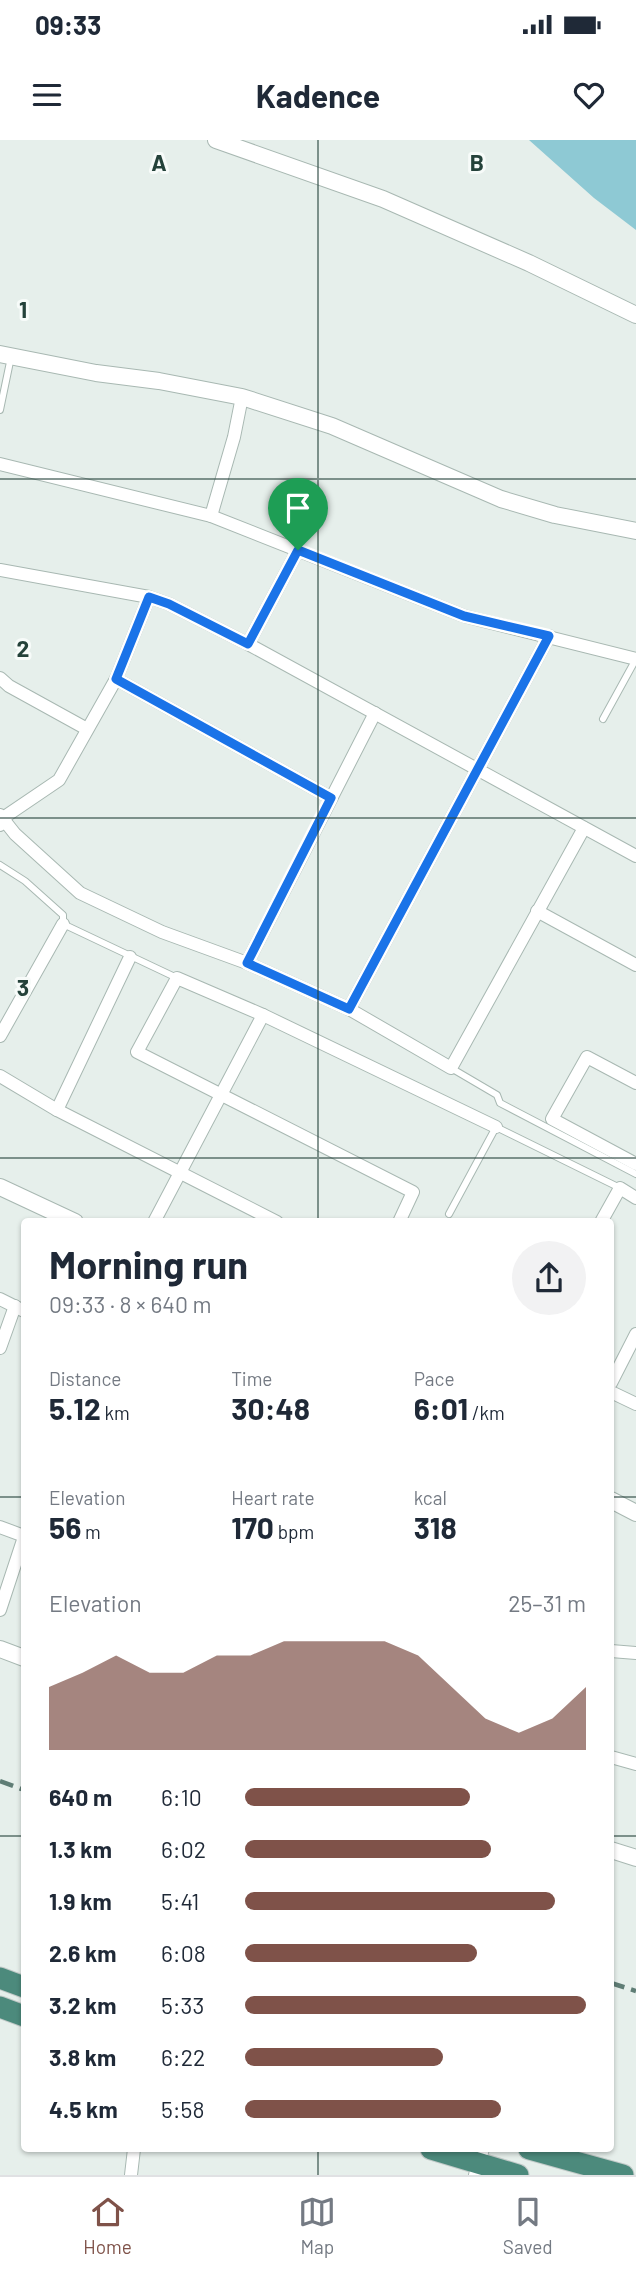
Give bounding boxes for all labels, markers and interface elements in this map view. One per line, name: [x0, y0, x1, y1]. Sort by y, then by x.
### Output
text: 09:33: [35, 9, 101, 40]
icon: menu: [28, 76, 66, 114]
text: Kadence: [256, 76, 380, 114]
icon: heart: [570, 76, 608, 114]
text: A: [151, 148, 167, 176]
text: B: [470, 148, 484, 176]
text: 1: [19, 295, 27, 323]
pin: [268, 478, 328, 550]
icon: arrive: [279, 489, 317, 527]
text: 2: [17, 634, 29, 662]
text: 3: [17, 973, 29, 1001]
text: Morning run: [49, 1241, 248, 1287]
button: share: [512, 1241, 586, 1315]
text: 09:33 · 8 × 640 m: [49, 1290, 212, 1318]
text: Distance: [49, 1367, 121, 1390]
text: Time: [231, 1367, 272, 1390]
text: Pace: [414, 1367, 455, 1390]
text: 5.12: [49, 1390, 101, 1426]
text: 30:48: [231, 1390, 310, 1426]
text: 6:01: [414, 1390, 468, 1426]
text: km: [101, 1401, 130, 1424]
text: /km: [468, 1401, 505, 1424]
text: Elevation: [49, 1486, 126, 1509]
text: Heart rate: [231, 1486, 315, 1509]
text: kcal: [414, 1486, 447, 1509]
text: 56: [49, 1509, 81, 1545]
text: 170: [231, 1509, 274, 1545]
text: 318: [414, 1509, 457, 1545]
text: m: [81, 1520, 101, 1543]
text: bpm: [274, 1520, 314, 1543]
text: Elevation: [49, 1589, 142, 1617]
text: 25–31 m: [508, 1589, 586, 1617]
text: 640 m: [49, 1783, 112, 1811]
text: 6:10: [161, 1783, 202, 1811]
text: 1.3 km: [49, 1835, 112, 1863]
text: 6:02: [161, 1835, 206, 1863]
text: 1.9 km: [49, 1887, 112, 1915]
text: 5:41: [161, 1887, 199, 1915]
text: 2.6 km: [49, 1939, 117, 1967]
text: 6:08: [161, 1939, 206, 1967]
text: 3.2 km: [49, 1991, 117, 2019]
text: 5:33: [161, 1991, 204, 2019]
text: 3.8 km: [49, 2043, 116, 2071]
text: 6:22: [161, 2043, 205, 2071]
text: 4.5 km: [49, 2095, 118, 2123]
text: 5:58: [161, 2095, 204, 2123]
tab: Home: [83, 2193, 132, 2258]
tab: Map: [298, 2193, 336, 2258]
tab: Saved: [503, 2193, 553, 2258]

